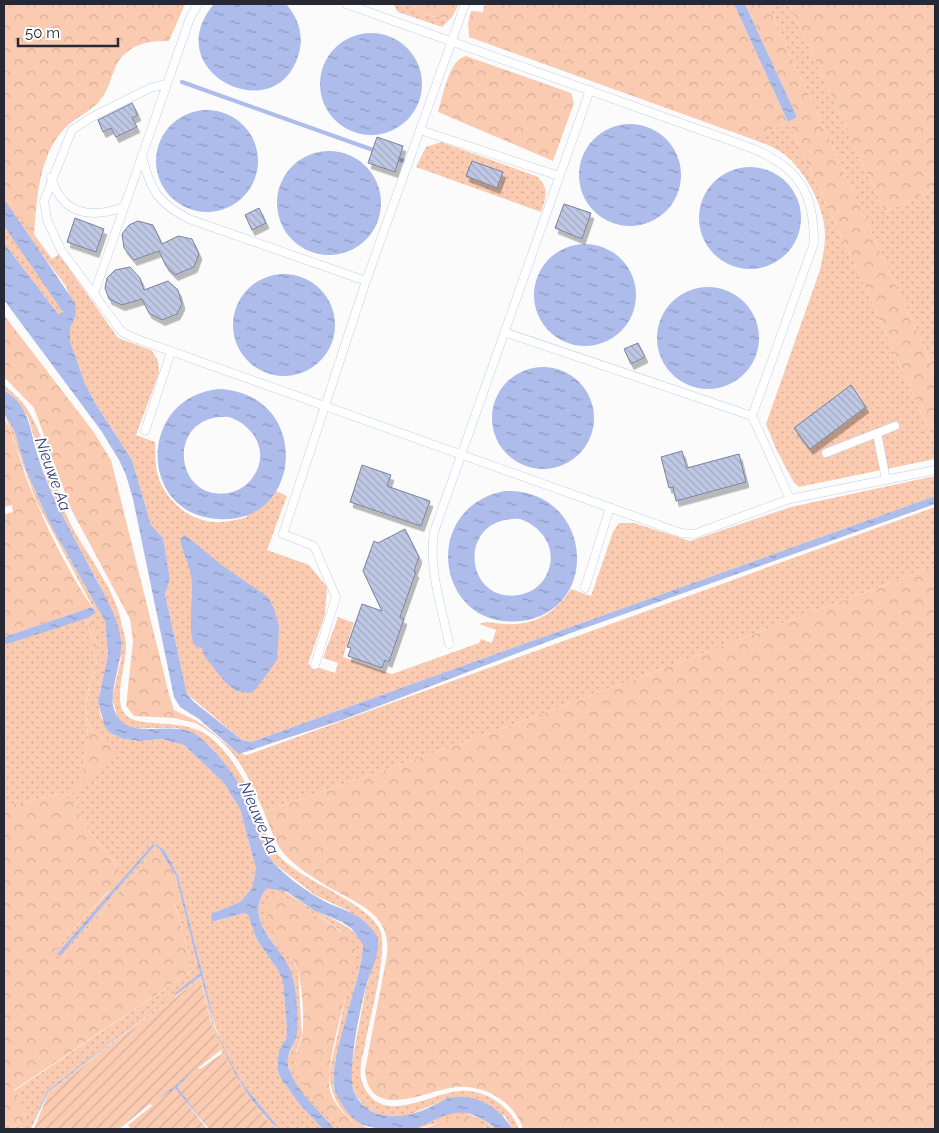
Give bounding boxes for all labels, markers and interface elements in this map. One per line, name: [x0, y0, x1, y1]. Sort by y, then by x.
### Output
scale bar: [18, 15, 118, 47]
text: 50 m: [25, 24, 60, 42]
water label: Nieuwe Aa: [31, 435, 75, 514]
water label: Nieuwe Aa: [235, 779, 283, 857]

